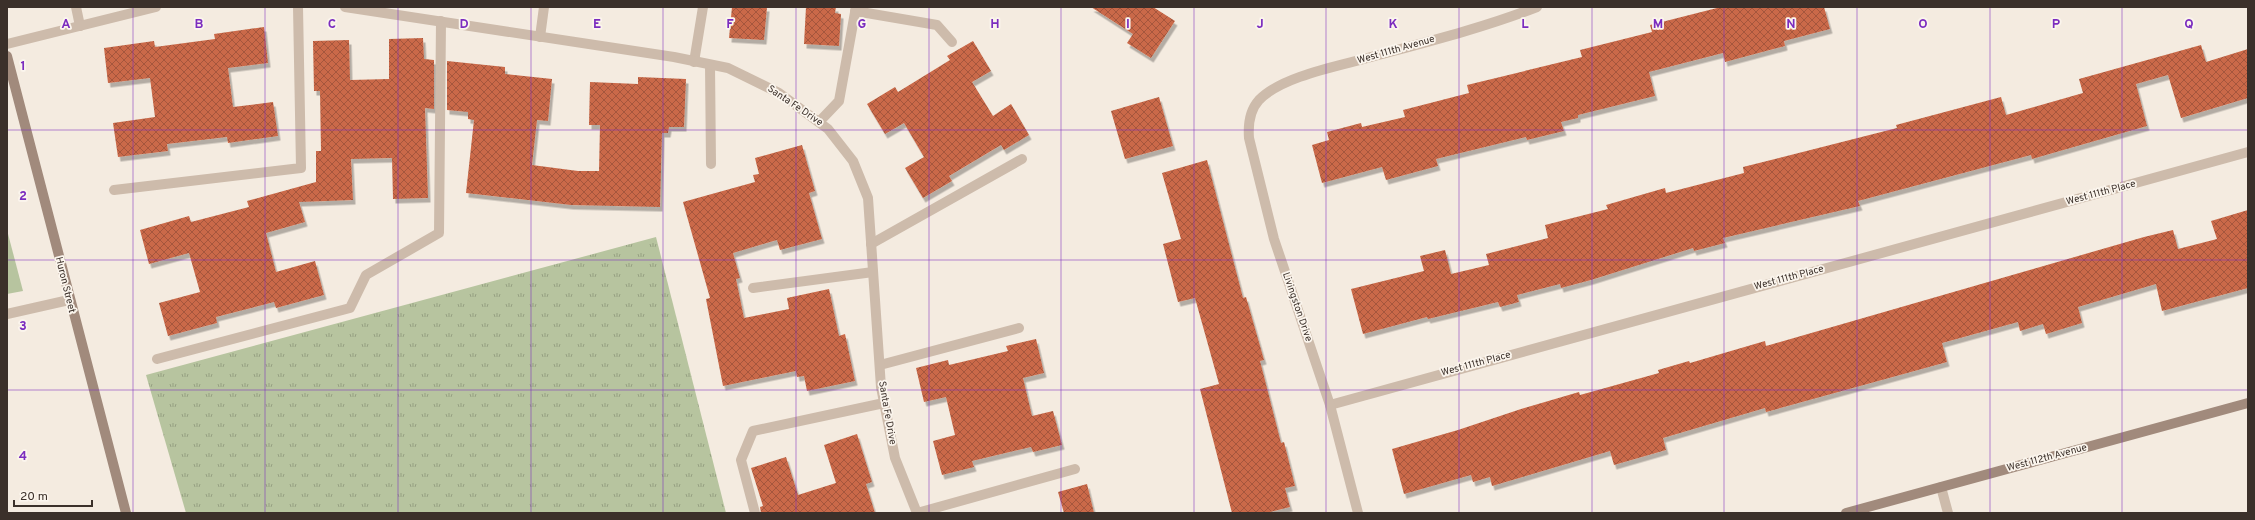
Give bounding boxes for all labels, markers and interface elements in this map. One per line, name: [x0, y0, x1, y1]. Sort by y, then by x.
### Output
text: A: [61, 17, 71, 33]
text: B: [195, 17, 204, 33]
text: C: [328, 17, 336, 33]
text: D: [459, 17, 469, 33]
text: E: [593, 17, 601, 33]
text: F: [726, 17, 734, 33]
text: G: [858, 17, 867, 33]
text: H: [990, 17, 1000, 33]
text: I: [1126, 17, 1130, 33]
text: J: [1256, 17, 1264, 33]
text: K: [1388, 17, 1398, 33]
text: L: [1521, 17, 1529, 33]
text: M: [1653, 17, 1663, 33]
text: N: [1786, 17, 1796, 33]
text: O: [1918, 17, 1928, 33]
text: P: [2052, 17, 2061, 33]
text: Q: [2184, 17, 2194, 33]
street label: West 111th Avenue: [1356, 33, 1436, 67]
text: 1: [20, 59, 26, 75]
street label: Santa Fe Drive: [765, 83, 825, 129]
street label: West 111th Place: [2065, 177, 2137, 209]
text: 2: [19, 189, 27, 205]
street label: Huron Street: [52, 256, 78, 315]
street label: West 111th Place: [1753, 262, 1825, 294]
street label: Livingston Drive: [1279, 271, 1315, 343]
text: 3: [19, 319, 27, 335]
street label: West 111th Place: [1440, 348, 1512, 380]
street label: Santa Fe Drive: [875, 380, 899, 446]
street label: West 112th Avenue: [2006, 441, 2088, 475]
text: 4: [19, 449, 27, 465]
scale bar: [14, 482, 92, 508]
text: 20 m: [20, 489, 48, 505]

